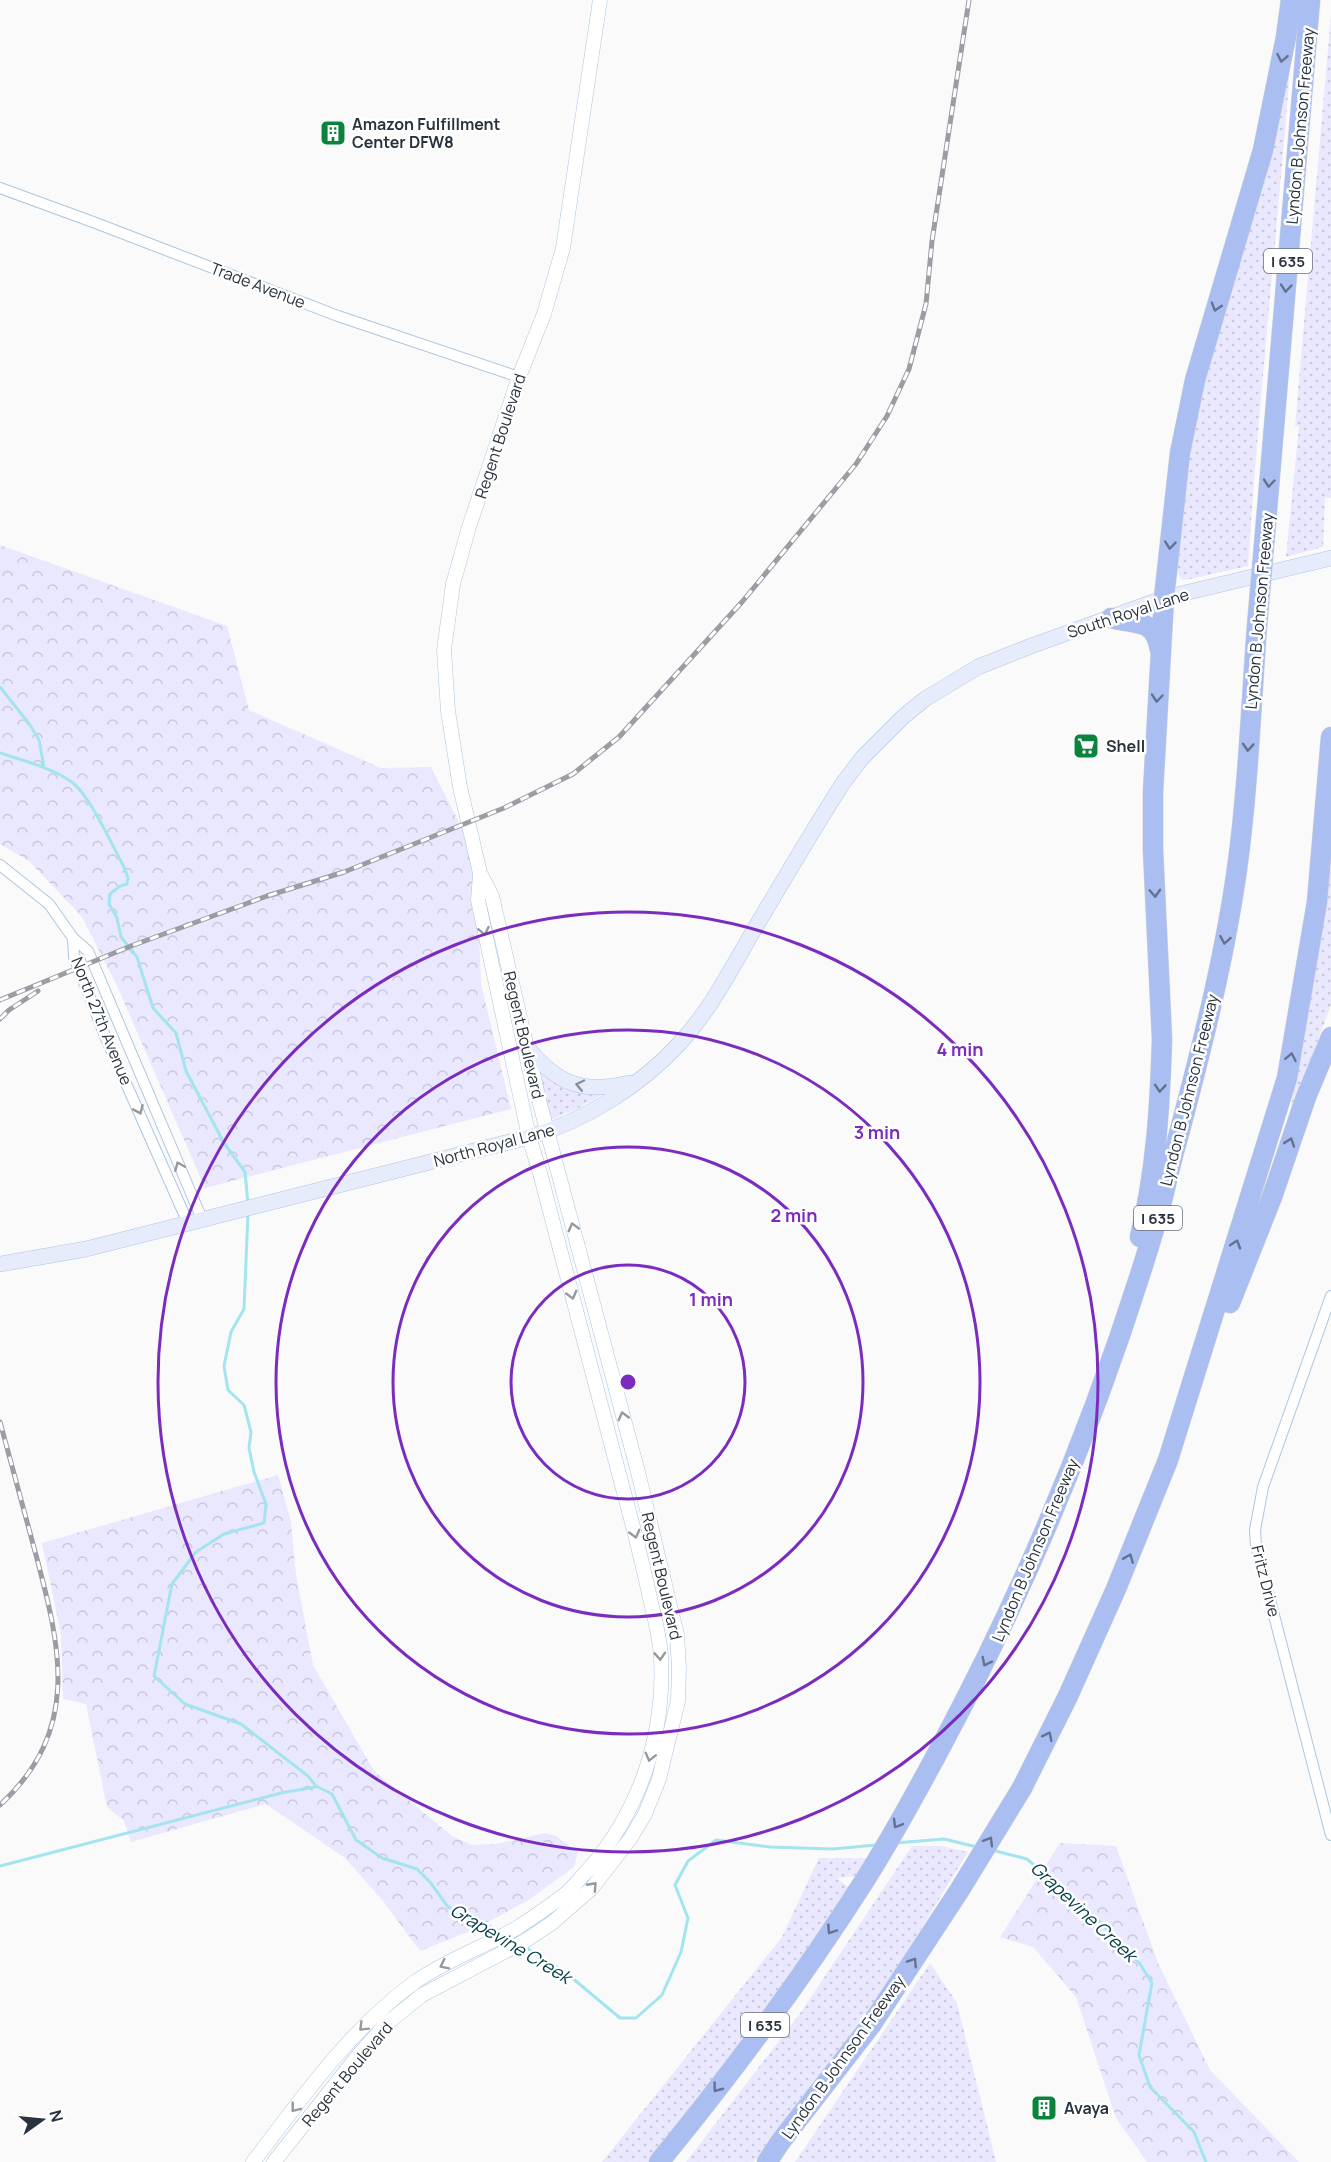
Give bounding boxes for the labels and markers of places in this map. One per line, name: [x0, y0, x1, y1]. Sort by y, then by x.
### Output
place label: Amazon Fulfillment Center DFW8: [352, 113, 501, 153]
building icon: Amazon Fulfillment Center DFW8: [318, 118, 348, 148]
supermarket icon: Shell: [1071, 731, 1101, 761]
place label: Shell: [1106, 735, 1145, 757]
centre of rings: [618, 1372, 638, 1392]
building icon: Avaya: [1029, 2093, 1059, 2123]
place label: Avaya: [1064, 2097, 1109, 2119]

